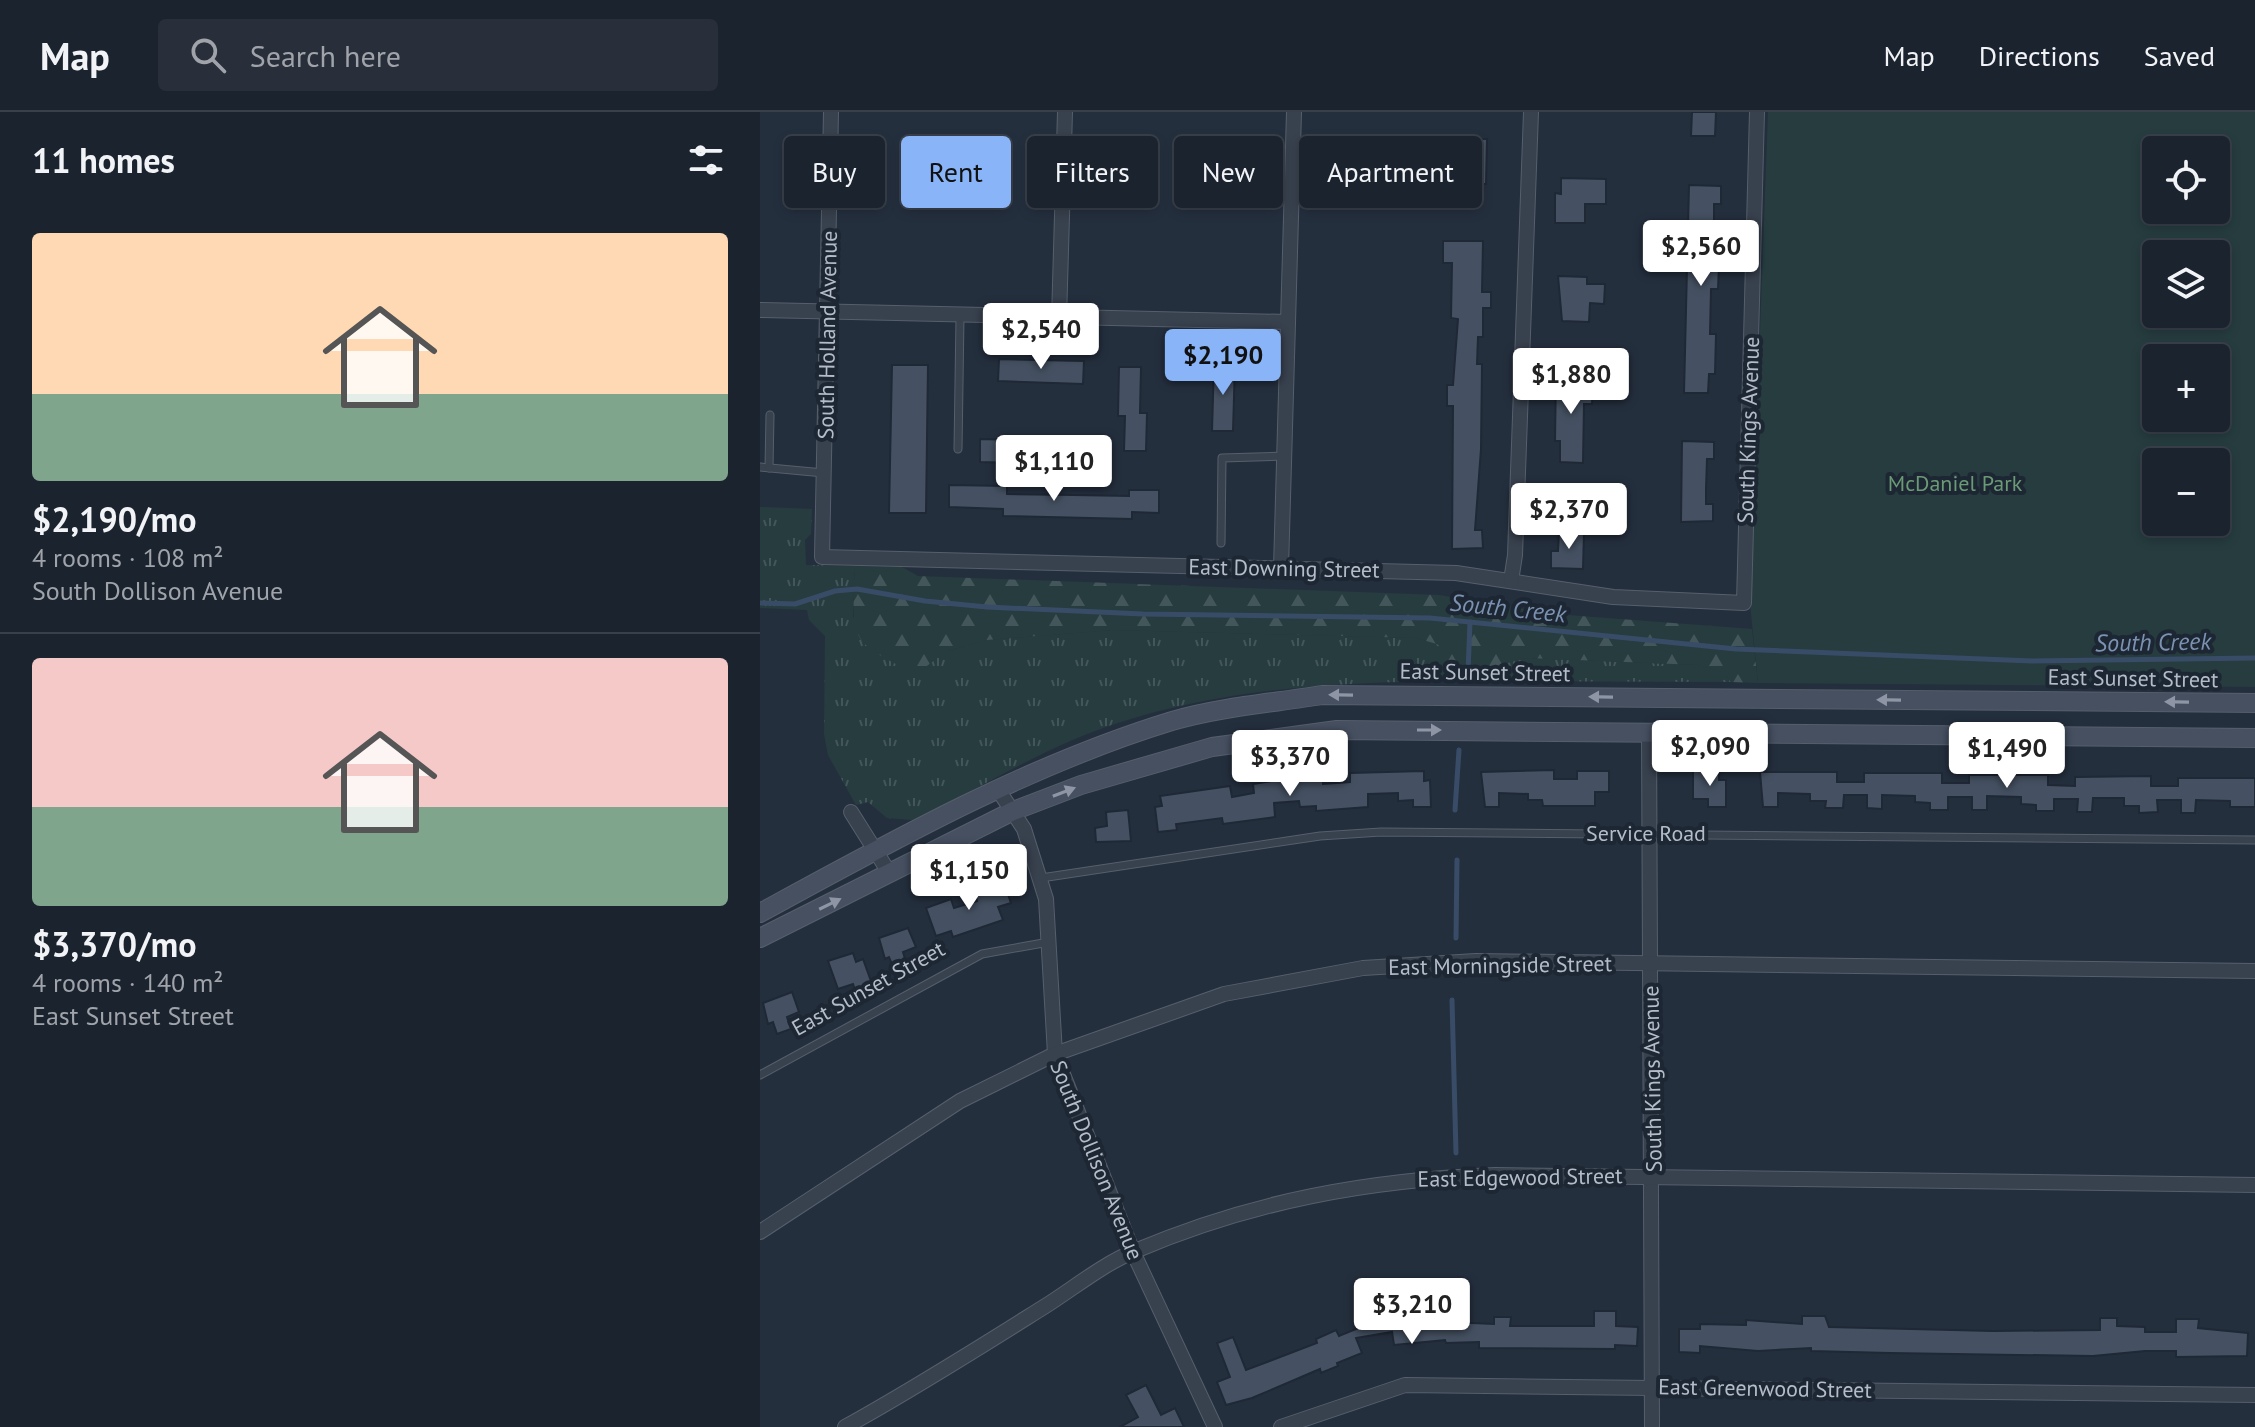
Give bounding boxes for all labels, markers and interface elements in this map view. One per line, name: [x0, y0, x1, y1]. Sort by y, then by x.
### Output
search box: [158, 19, 718, 91]
text: Map: [40, 31, 110, 80]
icon: search: [186, 33, 230, 77]
text: Search here: [250, 36, 401, 75]
text: Map: [1884, 37, 1935, 74]
text: Directions: [1979, 37, 2100, 74]
text: Saved: [2144, 37, 2215, 74]
chip: Buy: [784, 136, 885, 208]
chip: Rent: [901, 136, 1011, 208]
chip: Filters: [1027, 136, 1158, 208]
chip: New: [1174, 136, 1283, 208]
chip: Apartment: [1299, 136, 1482, 208]
map controls: [2142, 136, 2230, 536]
button: locate: [2142, 136, 2230, 224]
text: 11 homes: [32, 138, 175, 182]
icon: filters: [684, 138, 728, 182]
pin: $2,560: [1636, 220, 1766, 288]
text: $2,560: [1661, 229, 1741, 262]
street label: South Holland Avenue: [811, 230, 843, 440]
button: layers: [2142, 240, 2230, 328]
icon: home: [308, 285, 452, 429]
pin: $2,540: [976, 303, 1106, 371]
text: $2,540: [1001, 312, 1081, 345]
pin: $2,190: [1158, 329, 1288, 397]
street label: South Kings Avenue: [1731, 336, 1765, 524]
text: $2,190: [1183, 338, 1263, 371]
button: +: [2142, 344, 2230, 432]
pin: $1,880: [1506, 348, 1636, 416]
text: $1,880: [1531, 357, 1611, 390]
pin: $1,110: [989, 435, 1119, 503]
text: $1,110: [1014, 444, 1094, 477]
button: −: [2142, 448, 2230, 536]
park label: McDaniel Park: [1888, 469, 2023, 497]
pin: $2,370: [1504, 483, 1634, 551]
text: $2,370: [1529, 492, 1609, 525]
text: $2,190/mo: [32, 497, 196, 541]
text: 4 rooms · 108 m²: [32, 541, 224, 574]
street label: East Downing Street: [1188, 552, 1380, 584]
text: South Dollison Avenue: [32, 574, 283, 607]
water label: South Creek: [1449, 587, 1569, 630]
water label: South Creek: [2095, 625, 2213, 659]
street label: East Sunset Street: [1399, 657, 1571, 687]
street label: East Sunset Street: [2047, 663, 2219, 693]
one-way arrow: [1328, 689, 1353, 701]
one-way arrow: [1588, 691, 1613, 703]
one-way arrow: [1876, 694, 1901, 706]
one-way arrow: [2164, 696, 2189, 708]
icon: home: [308, 710, 452, 854]
pin: $2,090: [1645, 720, 1775, 788]
pin: $1,490: [1942, 722, 2072, 790]
one-way arrow: [1417, 724, 1442, 736]
text: $2,090: [1670, 729, 1750, 762]
pin: $3,370: [1225, 730, 1355, 798]
text: $1,490: [1967, 731, 2047, 764]
text: $3,370: [1250, 739, 1330, 772]
one-way arrow: [1053, 785, 1077, 798]
street label: Service Road: [1586, 819, 1706, 847]
pin: $1,150: [904, 844, 1034, 912]
text: $1,150: [929, 853, 1009, 886]
one-way arrow: [819, 897, 842, 910]
text: $3,370/mo: [32, 922, 196, 966]
street label: East Sunset Street: [787, 934, 950, 1042]
street label: East Morningside Street: [1388, 949, 1613, 981]
text: 4 rooms · 140 m²: [32, 966, 224, 999]
street label: South Kings Avenue: [1636, 985, 1668, 1173]
text: East Sunset Street: [32, 999, 234, 1032]
street label: South Dollison Avenue: [1044, 1056, 1150, 1264]
street label: East Edgewood Street: [1417, 1161, 1623, 1193]
pin: $3,210: [1347, 1278, 1477, 1346]
text: $3,210: [1372, 1287, 1452, 1320]
street label: East Greenwood Street: [1658, 1372, 1873, 1404]

